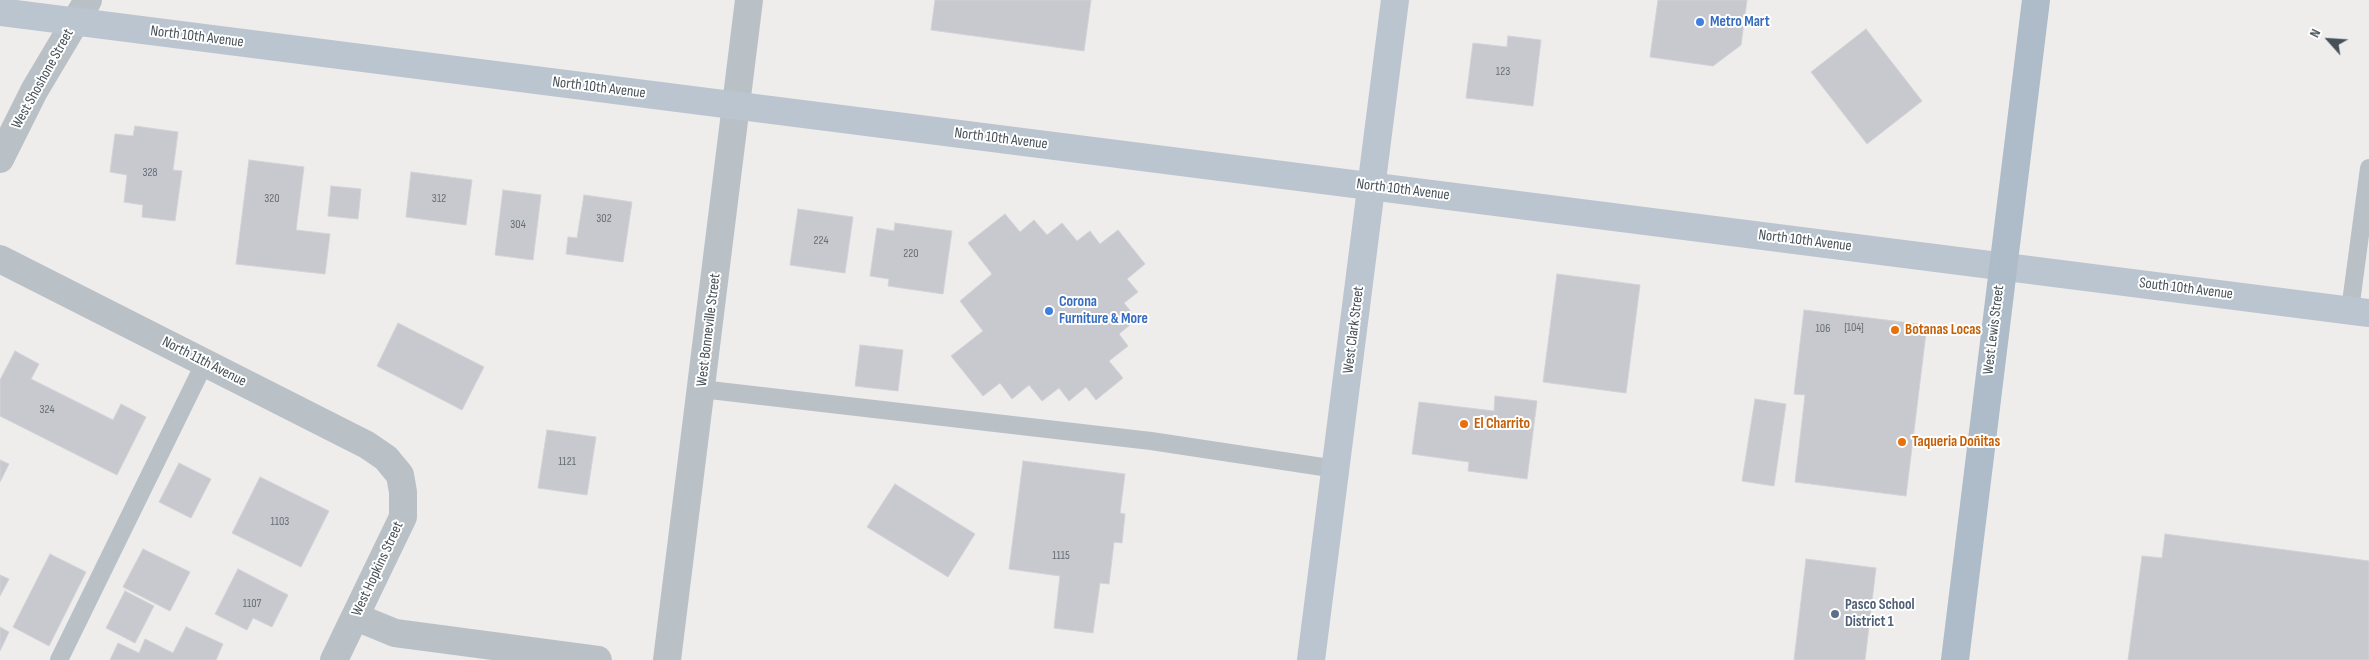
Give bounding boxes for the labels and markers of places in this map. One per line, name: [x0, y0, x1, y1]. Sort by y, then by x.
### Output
place label: Metro Mart: [1710, 13, 1770, 31]
marker: Metro Mart: [1694, 16, 1706, 28]
place label: Corona Furniture & More: [1059, 293, 1148, 328]
marker: Corona Furniture & More: [1043, 305, 1055, 317]
place label: Botanas Locas: [1905, 321, 1981, 339]
marker: Botanas Locas: [1889, 324, 1901, 336]
place label: El Charrito: [1474, 415, 1530, 433]
marker: El Charrito: [1458, 418, 1470, 430]
place label: Taqueria Doñitas: [1912, 433, 2000, 451]
marker: Taqueria Doñitas: [1896, 436, 1908, 448]
place label: Pasco School District 1: [1845, 596, 1915, 631]
marker: Pasco School District 1: [1829, 608, 1841, 620]

